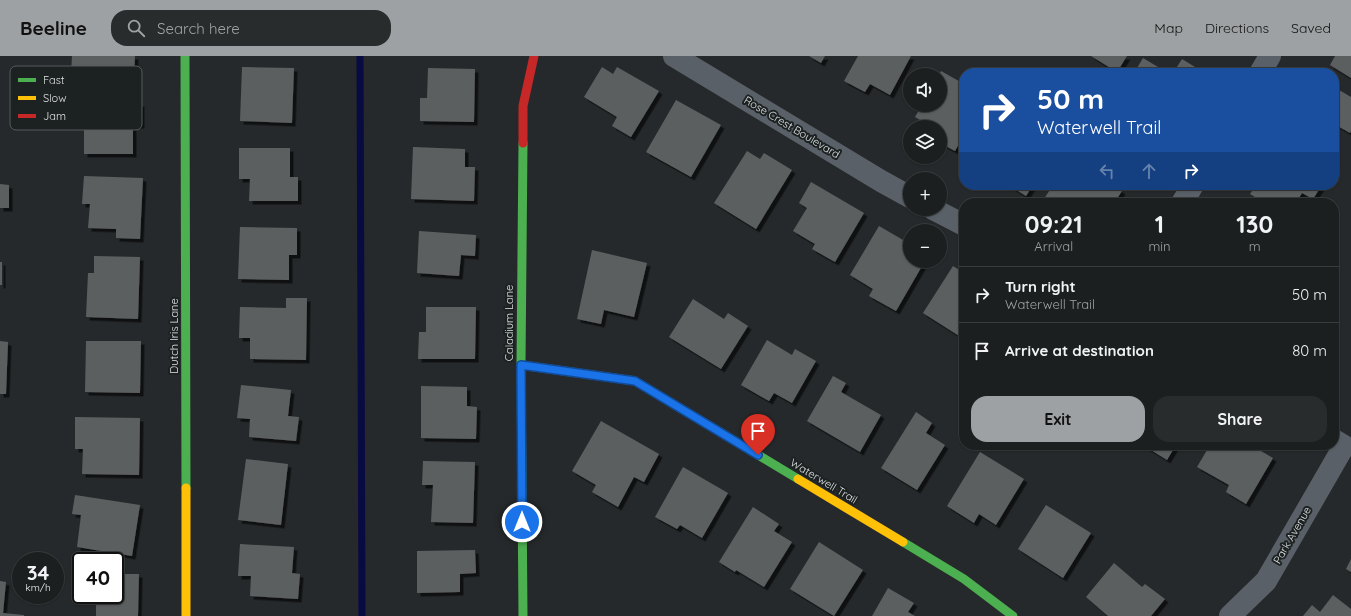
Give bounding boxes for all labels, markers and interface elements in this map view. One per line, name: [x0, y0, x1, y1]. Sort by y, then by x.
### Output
search box: [111, 10, 391, 46]
text: Beeline: [20, 16, 87, 40]
icon: search: [125, 17, 147, 39]
text: Search here: [157, 19, 240, 38]
text: Map: [1154, 19, 1183, 37]
text: Directions: [1205, 19, 1269, 37]
text: Saved: [1291, 19, 1331, 37]
legend: [10, 66, 142, 130]
map controls: [903, 68, 947, 268]
button: sound: [903, 68, 947, 112]
text: Fast: [43, 73, 65, 87]
text: 50 m: [1037, 81, 1104, 116]
icon: right: [971, 84, 1023, 136]
text: Slow: [43, 91, 67, 105]
street label: Rose Crest Boulevard: [742, 93, 842, 161]
text: Jam: [43, 109, 66, 123]
text: Waterwell Trail: [1037, 116, 1161, 139]
button: layers: [903, 120, 947, 164]
icon: left: [1096, 160, 1118, 182]
icon: ahead: [1138, 160, 1160, 182]
icon: right: [1180, 160, 1202, 182]
button: +: [903, 172, 947, 216]
text: 09:21: [1025, 209, 1083, 239]
text: 1: [1155, 209, 1164, 239]
text: 130: [1236, 209, 1273, 239]
button: −: [903, 224, 947, 268]
text: Arrival: [1034, 238, 1073, 254]
text: min: [1148, 238, 1171, 254]
text: m: [1249, 238, 1261, 254]
text: Turn right: [1005, 277, 1076, 296]
icon: right: [971, 284, 993, 306]
street label: Caladium Lane: [502, 285, 516, 361]
text: 50 m: [1292, 285, 1327, 304]
text: Waterwell Trail: [1005, 296, 1095, 312]
street label: Dutch Iris Lane: [167, 298, 181, 374]
icon: arrive: [971, 340, 993, 362]
text: Arrive at destination: [1005, 341, 1154, 360]
text: 80 m: [1292, 341, 1327, 360]
button: Exit: [971, 396, 1145, 442]
button: Share: [1153, 396, 1327, 442]
pin: [741, 414, 775, 455]
icon: arrive: [747, 420, 769, 442]
street label: Waterwell Trail: [788, 455, 860, 507]
position arrow: [501, 501, 543, 543]
street label: Park Avenue: [1270, 504, 1314, 566]
speed limit sign: 40: [72, 552, 124, 604]
text: 34: [27, 560, 49, 585]
text: km/h: [25, 581, 51, 594]

